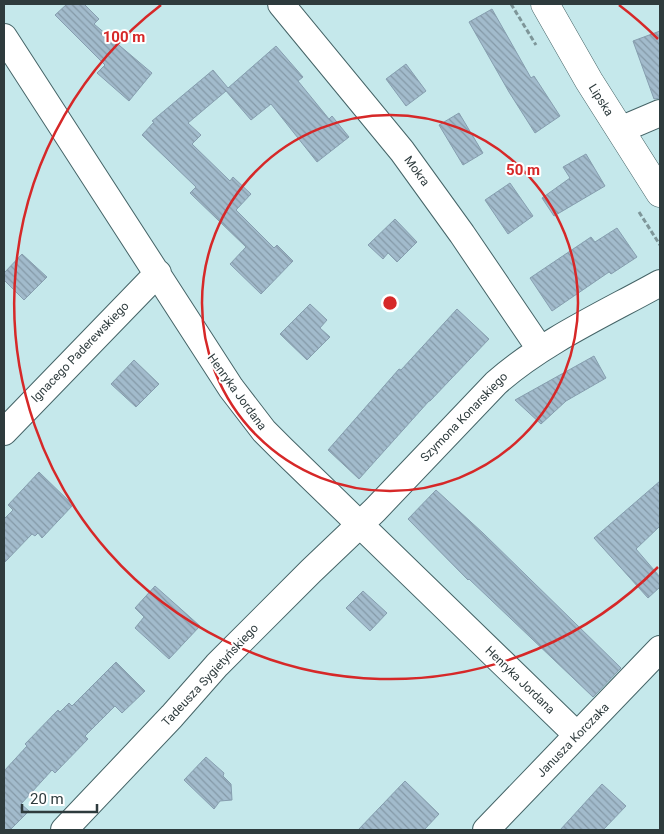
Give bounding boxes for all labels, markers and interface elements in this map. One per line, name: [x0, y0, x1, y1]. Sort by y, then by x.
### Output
text: 100 m: [103, 28, 145, 46]
street label: Lipska: [586, 81, 616, 119]
street label: Mokra: [401, 153, 433, 189]
text: 50 m: [506, 161, 540, 179]
centre of rings: [381, 294, 399, 312]
street label: Ignacego Paderewskiego: [28, 299, 132, 405]
street label: Henryka Jordana: [205, 351, 269, 433]
street label: Szymona Konarskiego: [418, 369, 510, 465]
street label: Tadeusza Sygietyńskiego: [159, 621, 261, 729]
street label: Henryka Jordana: [482, 643, 558, 717]
street label: Janusza Korczaka: [534, 700, 612, 780]
scale bar: [22, 782, 98, 814]
text: 20 m: [30, 790, 64, 808]

